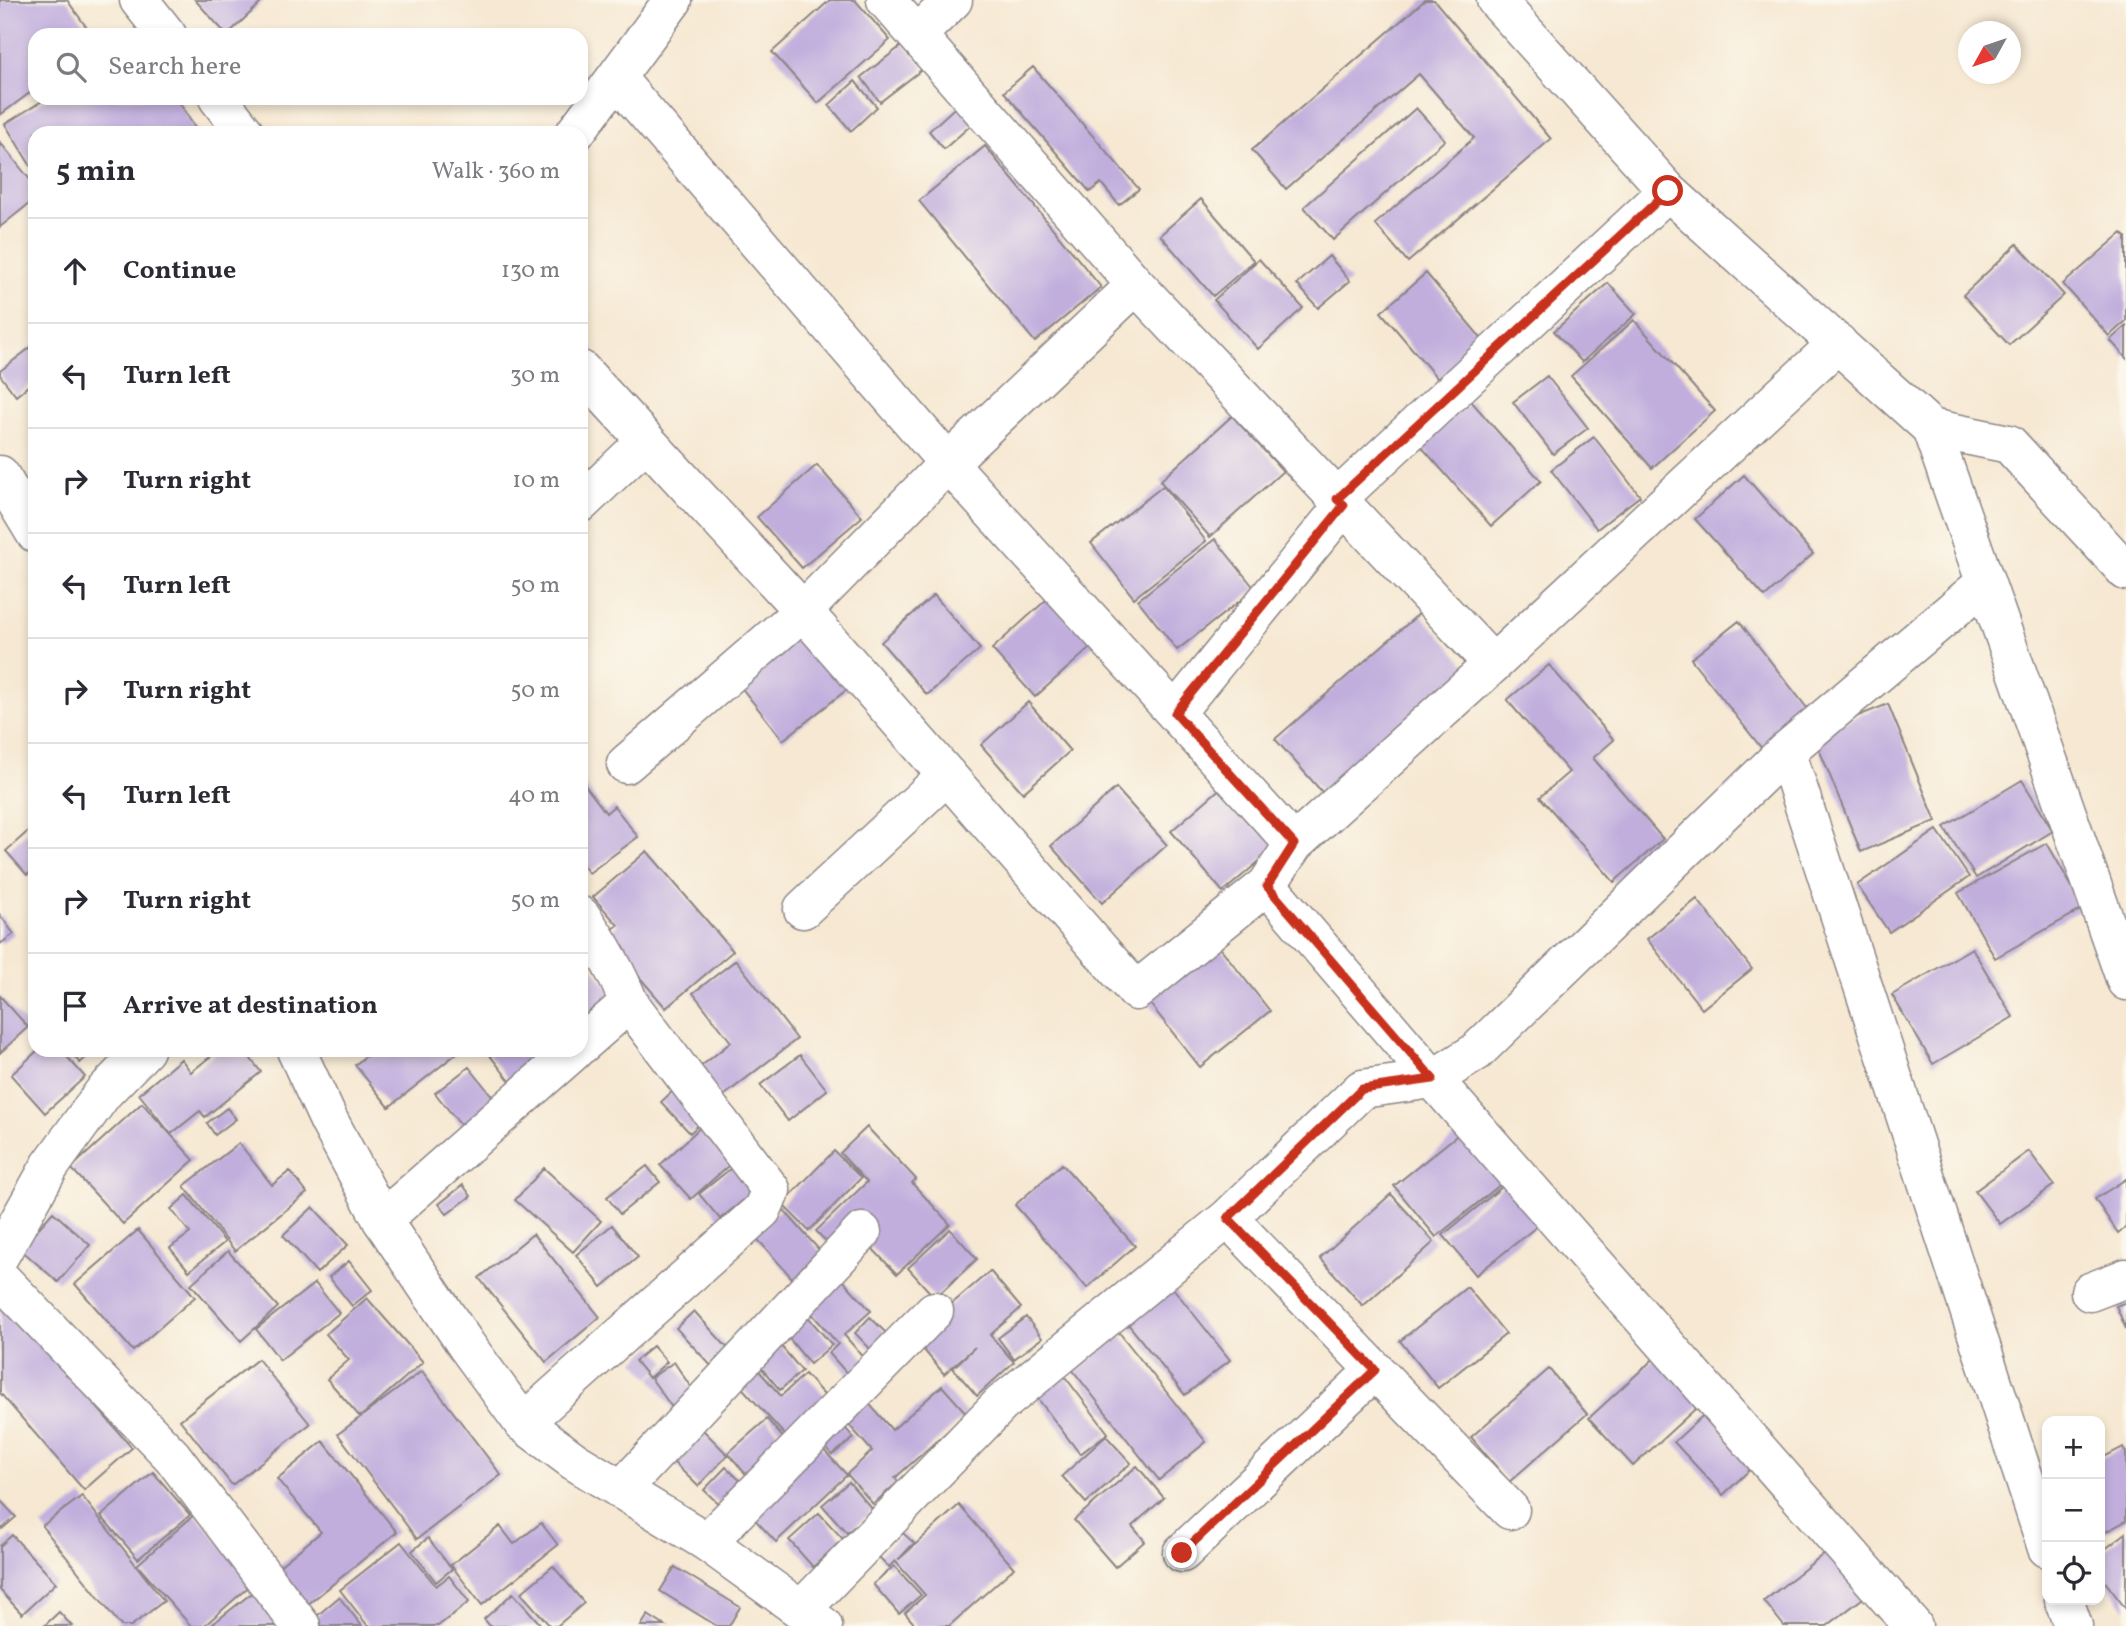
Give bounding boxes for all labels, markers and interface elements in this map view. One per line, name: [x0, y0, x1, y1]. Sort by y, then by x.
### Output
north arrow: [1958, 21, 2021, 84]
search box: [28, 28, 588, 105]
icon: search: [52, 48, 90, 86]
text: Search here: [108, 49, 241, 85]
text: 5 min: [56, 151, 136, 193]
text: Walk · 360 m: [432, 156, 560, 188]
route start: [1652, 175, 1683, 206]
icon: ahead: [56, 252, 94, 290]
text: Continue: [123, 253, 236, 289]
text: 130 m: [501, 255, 560, 287]
icon: left: [56, 357, 94, 395]
text: Turn left: [123, 358, 231, 394]
text: 30 m: [510, 360, 560, 392]
icon: right: [56, 462, 94, 500]
text: Turn right: [123, 463, 251, 499]
text: 10 m: [512, 465, 560, 497]
icon: left: [56, 567, 94, 605]
text: Turn left: [123, 568, 231, 604]
text: 50 m: [511, 570, 560, 602]
icon: right: [56, 672, 94, 710]
text: Turn right: [123, 673, 251, 709]
text: 50 m: [511, 675, 560, 707]
icon: left: [56, 777, 94, 815]
text: Turn left: [123, 778, 231, 814]
text: 40 m: [508, 780, 560, 812]
icon: right: [56, 882, 94, 920]
text: Turn right: [123, 883, 251, 919]
text: 50 m: [511, 885, 560, 917]
icon: arrive: [56, 987, 94, 1025]
text: Arrive at destination: [123, 988, 378, 1024]
map controls: [2042, 1416, 2105, 1605]
button: +: [2042, 1416, 2105, 1479]
button: −: [2042, 1479, 2105, 1542]
route end: [1166, 1537, 1197, 1568]
button: locate: [2042, 1542, 2105, 1605]

